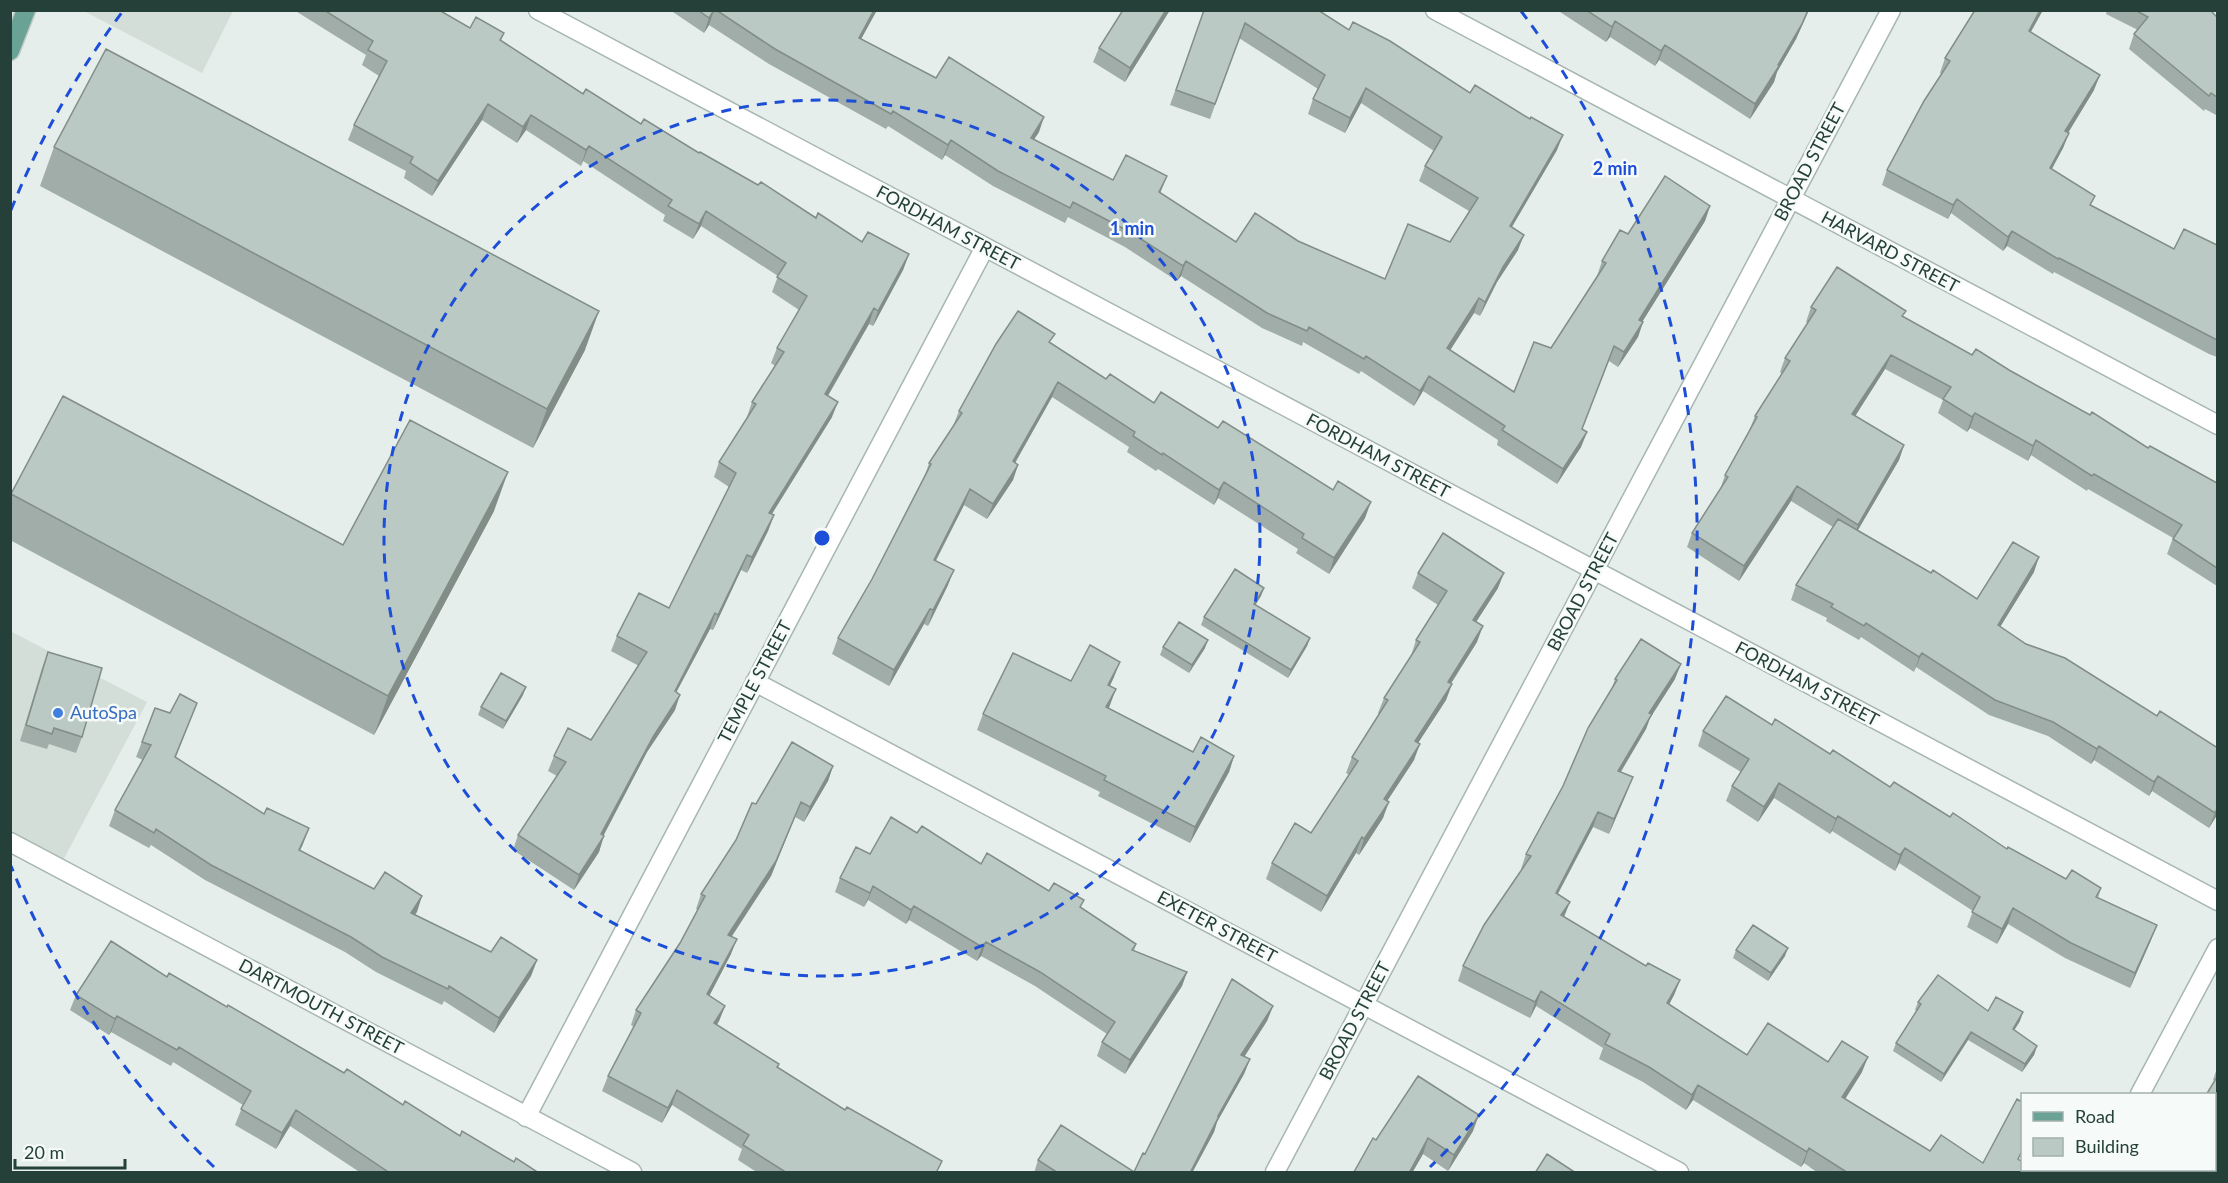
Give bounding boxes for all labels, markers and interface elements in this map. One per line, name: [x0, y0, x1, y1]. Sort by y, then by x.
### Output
street label: BROAD STREET: [1769, 98, 1850, 224]
text: 2 min: [1593, 157, 1637, 179]
street label: FORDHAM STREET: [873, 180, 1024, 275]
street label: HARVARD STREET: [1818, 206, 1963, 297]
text: 1 min: [1110, 217, 1154, 239]
street label: FORDHAM STREET: [1303, 408, 1454, 503]
centre of rings: [812, 528, 832, 548]
street label: BROAD STREET: [1542, 528, 1623, 654]
street label: TEMPLE STREET: [713, 616, 796, 747]
street label: FORDHAM STREET: [1732, 636, 1883, 731]
place label: AutoSpa: [70, 701, 137, 723]
marker: AutoSpa: [51, 706, 65, 720]
street label: EXETER STREET: [1154, 885, 1281, 967]
street label: DARTMOUTH STREET: [235, 953, 408, 1059]
street label: BROAD STREET: [1314, 957, 1395, 1083]
legend: [2021, 1093, 2216, 1171]
text: Road: [2075, 1105, 2115, 1127]
scale bar: [15, 1132, 124, 1170]
text: Building: [2075, 1135, 2139, 1157]
text: 20 m: [24, 1141, 64, 1163]

